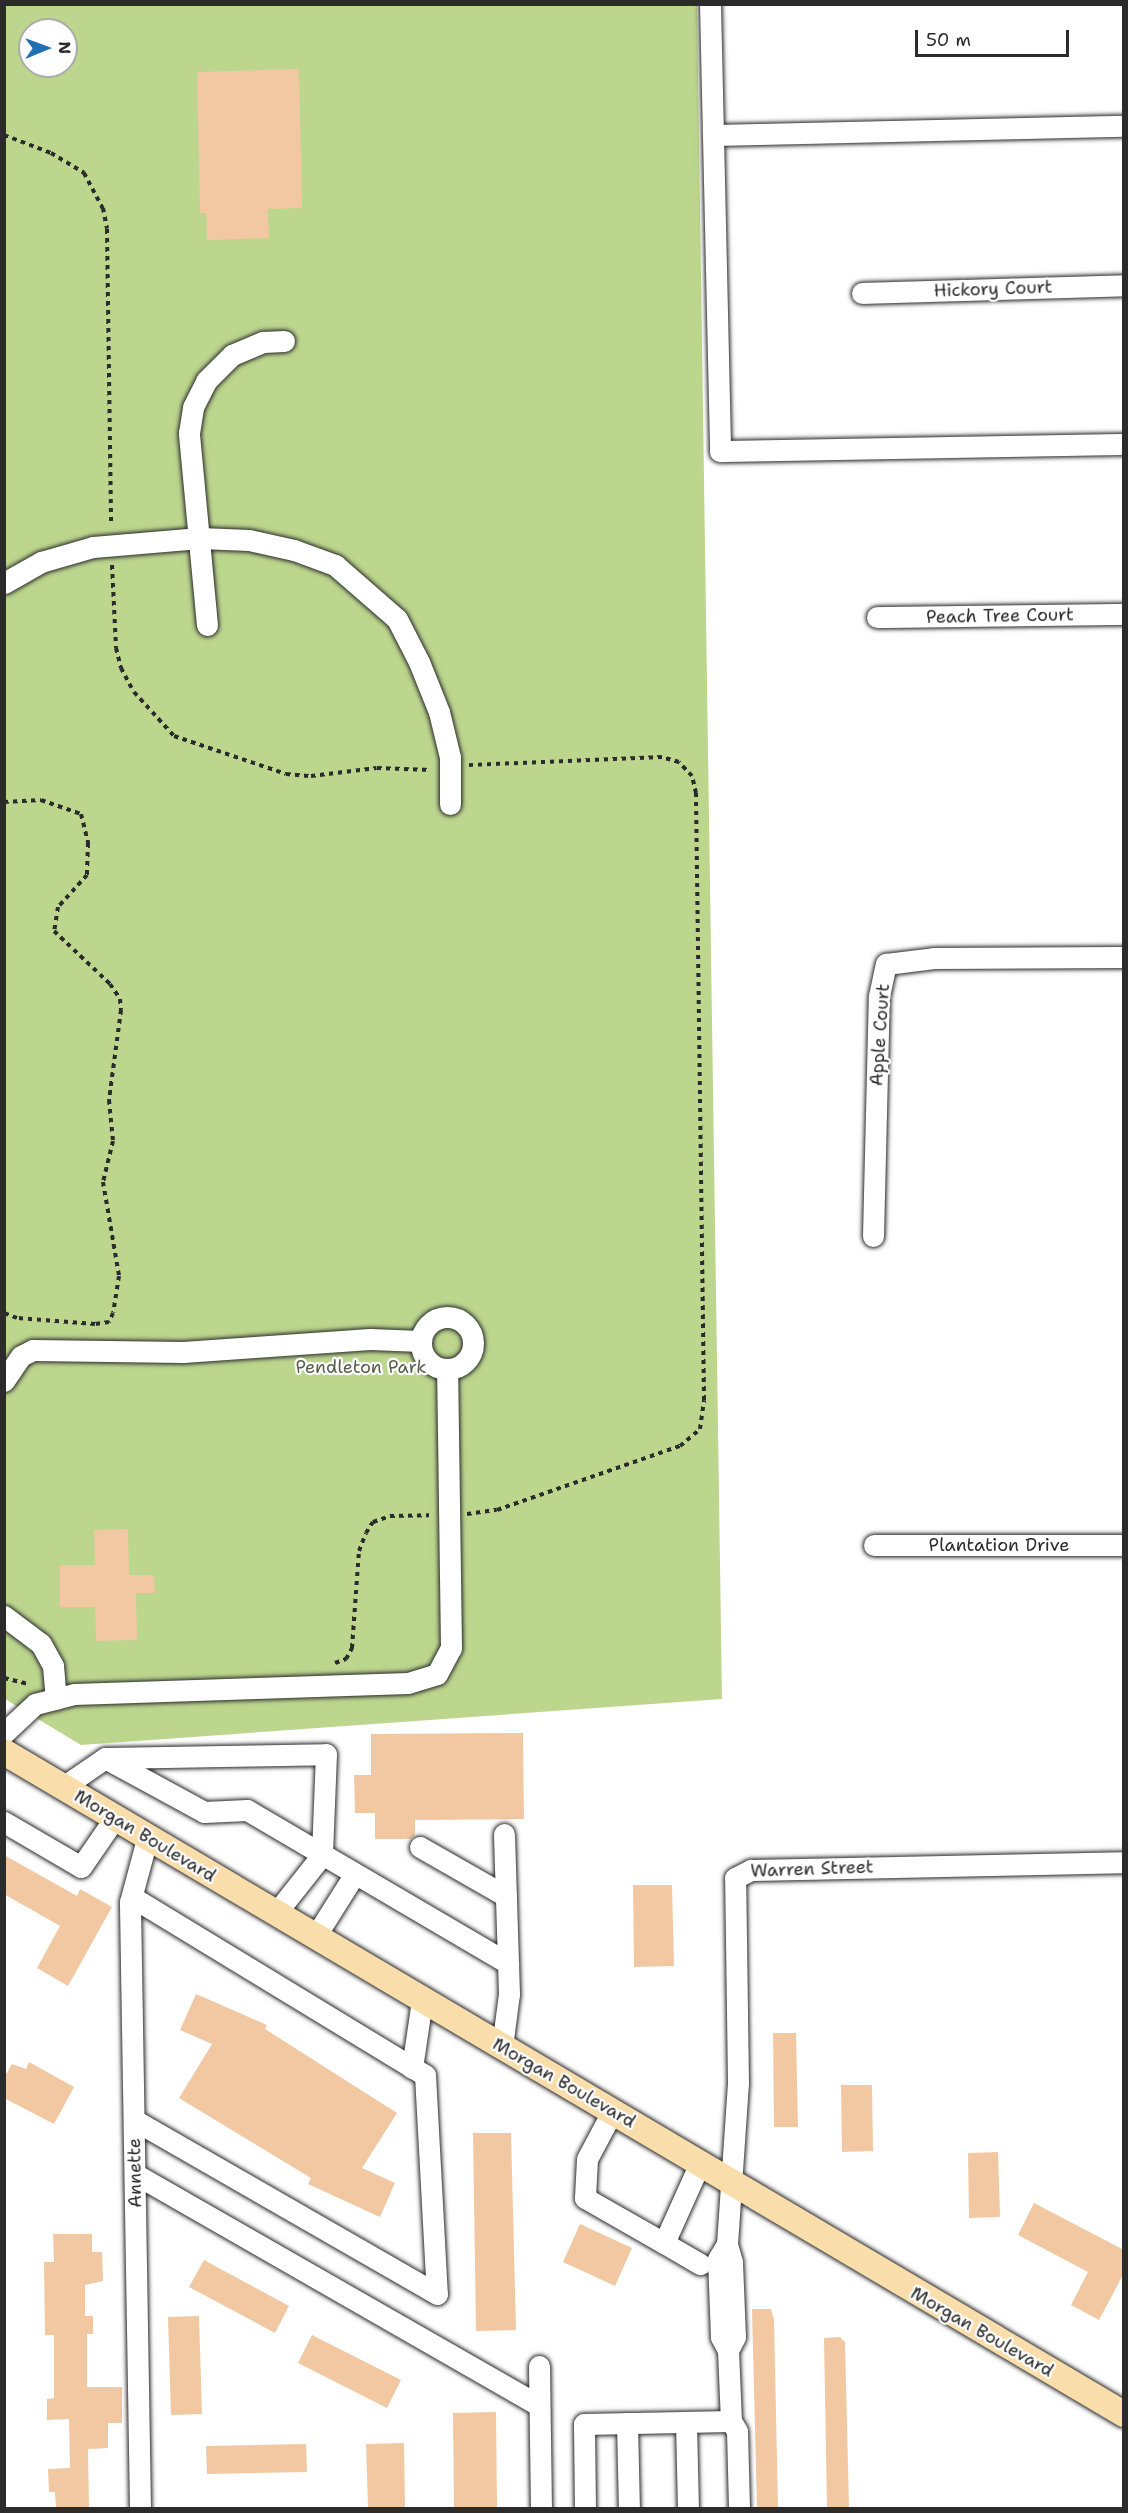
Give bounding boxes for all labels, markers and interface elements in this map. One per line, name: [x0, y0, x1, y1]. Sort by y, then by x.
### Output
north arrow: [18, 18, 78, 78]
scale bar: [918, 18, 1072, 56]
text: 50 m: [926, 28, 971, 52]
text: N: [54, 41, 75, 54]
street label: Hickory Court: [933, 276, 1053, 302]
street label: Peach Tree Court: [926, 604, 1074, 628]
street label: Apple Court: [866, 983, 894, 1087]
park label: Pendleton Park: [295, 1356, 427, 1378]
street label: Plantation Drive: [929, 1534, 1069, 1556]
street label: Morgan Boulevard: [70, 1785, 220, 1887]
street label: Warren Street: [750, 1856, 874, 1882]
street label: Morgan Boulevard: [489, 2033, 639, 2133]
street label: Annette: [124, 2138, 146, 2208]
street label: Morgan Boulevard: [907, 2282, 1057, 2382]

